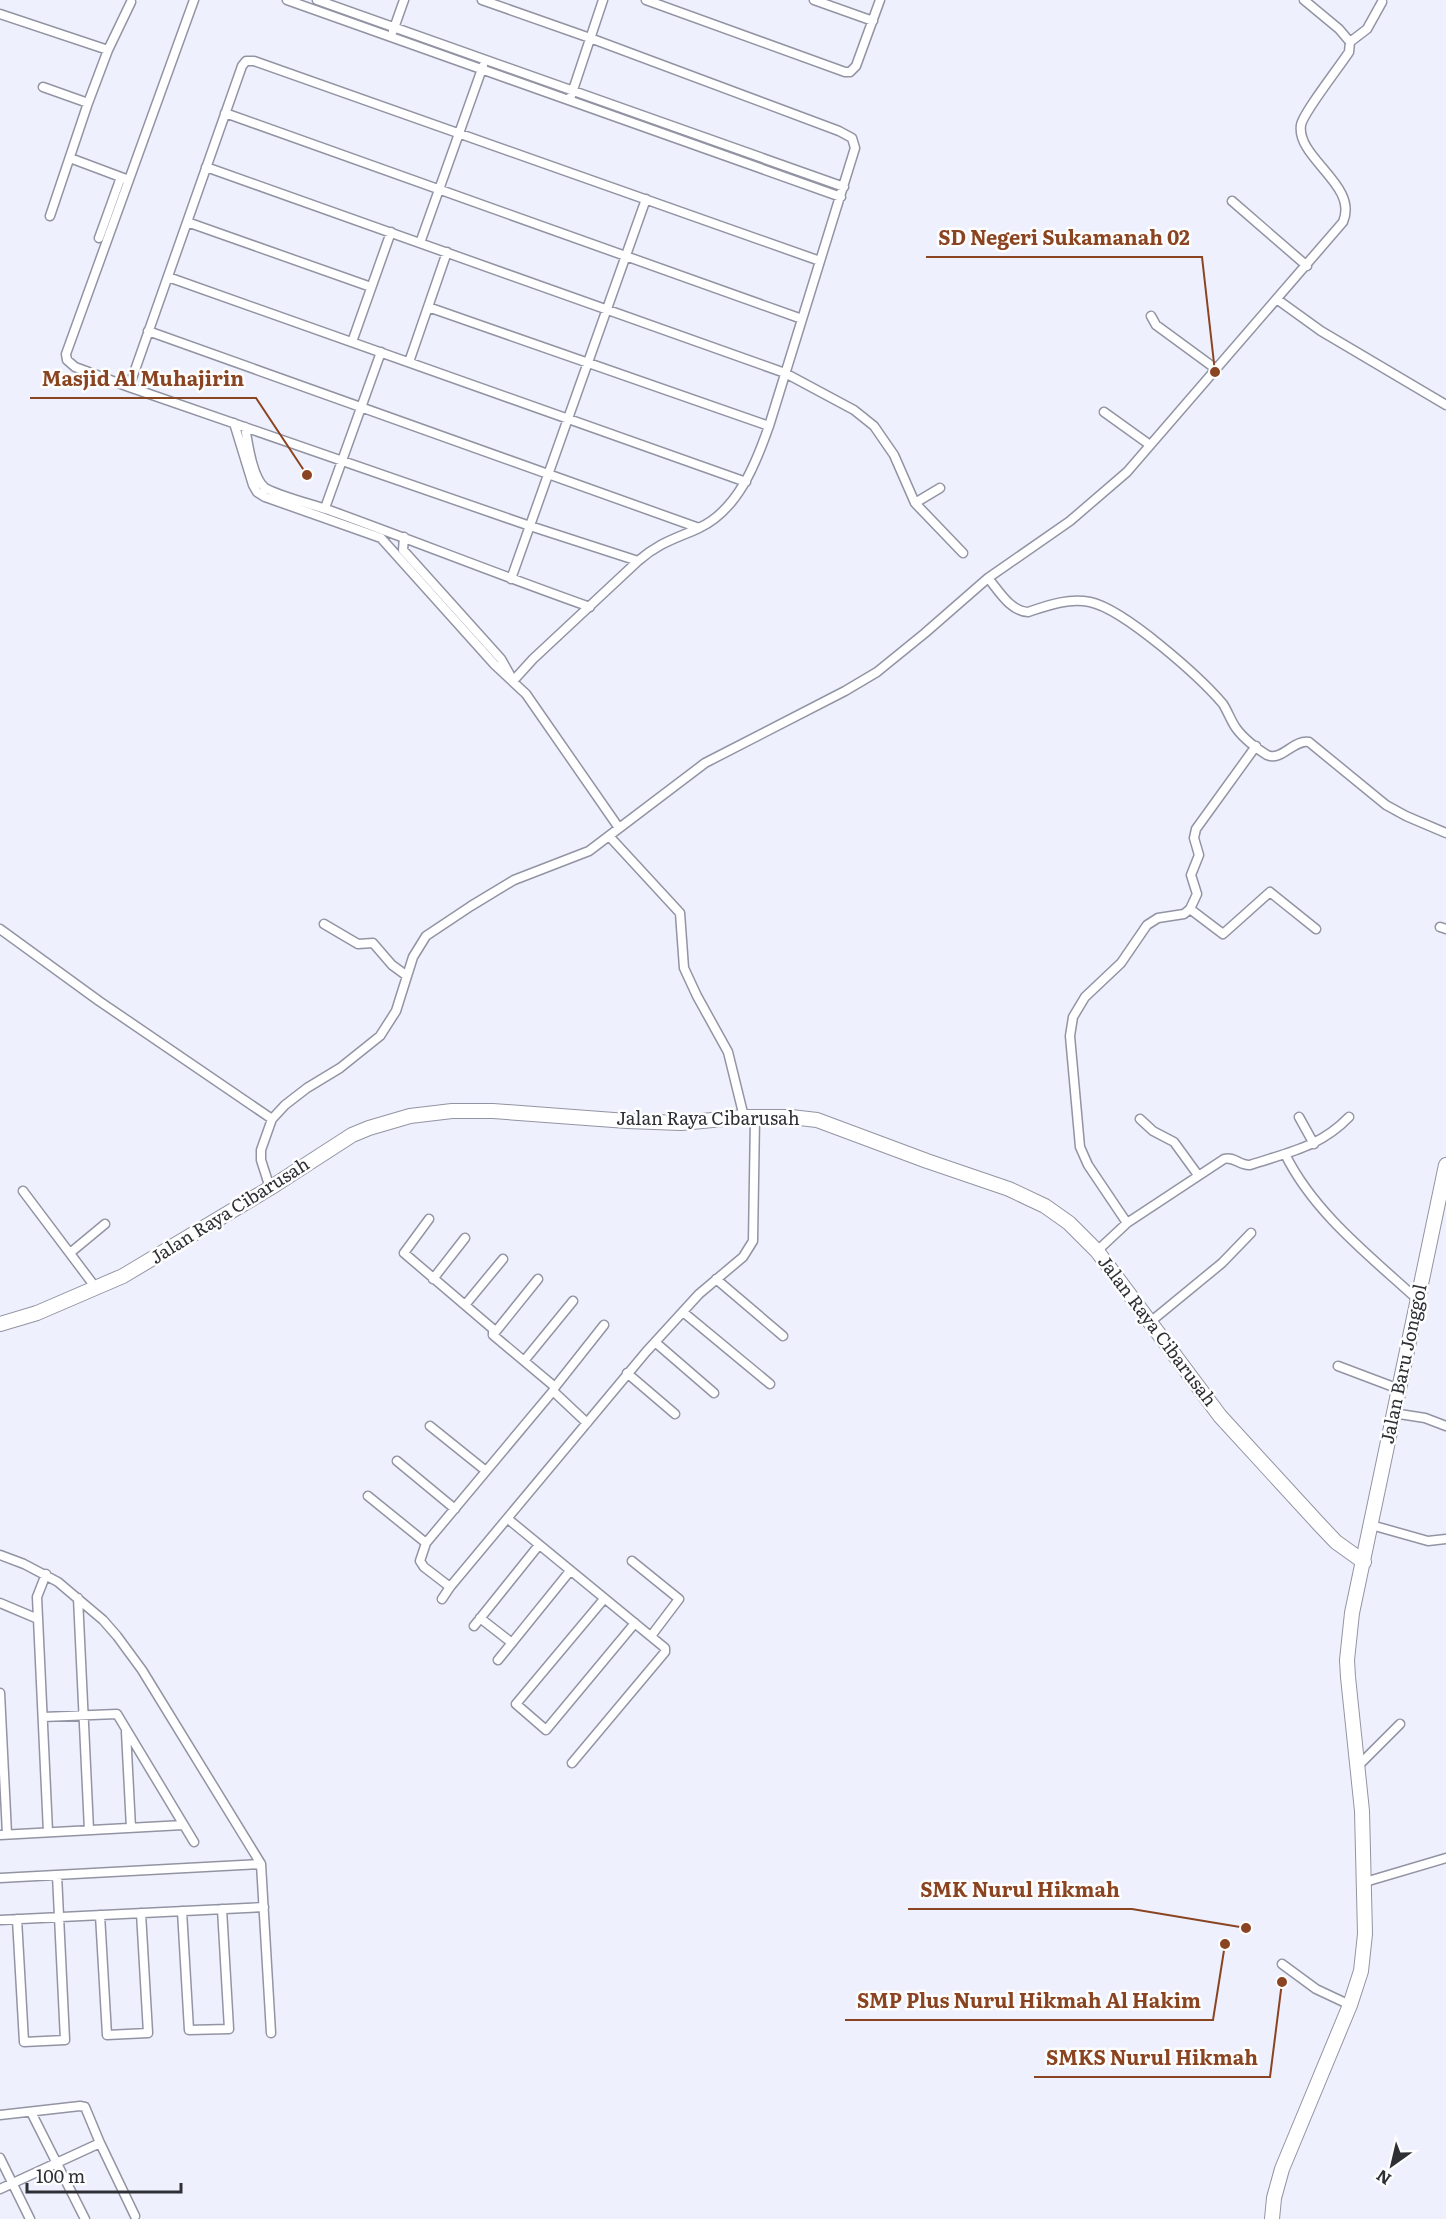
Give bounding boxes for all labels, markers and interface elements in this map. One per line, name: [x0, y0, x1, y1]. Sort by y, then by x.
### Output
callout: SD Negeri Sukamanah 02: [926, 219, 1202, 257]
text: SD Negeri Sukamanah 02: [938, 221, 1190, 251]
callout: Masjid Al Muhajirin: [30, 360, 256, 398]
text: Masjid Al Muhajirin: [42, 362, 244, 392]
street label: Jalan Raya Cibarusah: [616, 1104, 800, 1131]
street label: Jalan Raya Cibarusah: [144, 1150, 314, 1270]
street label: Jalan Raya Cibarusah: [1092, 1249, 1224, 1411]
street label: Jalan Baru Jonggol: [1372, 1281, 1433, 1446]
callout: SMK Nurul Hikmah: [908, 1871, 1132, 1909]
text: SMK Nurul Hikmah: [920, 1873, 1120, 1903]
callout: SMP Plus Nurul Hikmah Al Hakim: [845, 1982, 1213, 2020]
text: SMP Plus Nurul Hikmah Al Hakim: [857, 1984, 1201, 2014]
callout: SMKS Nurul Hikmah: [1034, 2039, 1270, 2077]
text: SMKS Nurul Hikmah: [1046, 2041, 1258, 2071]
north arrow: [1362, 2135, 1422, 2195]
scale bar: [27, 2156, 182, 2194]
text: 100 m: [36, 2162, 85, 2189]
text: N: [1371, 2165, 1395, 2192]

